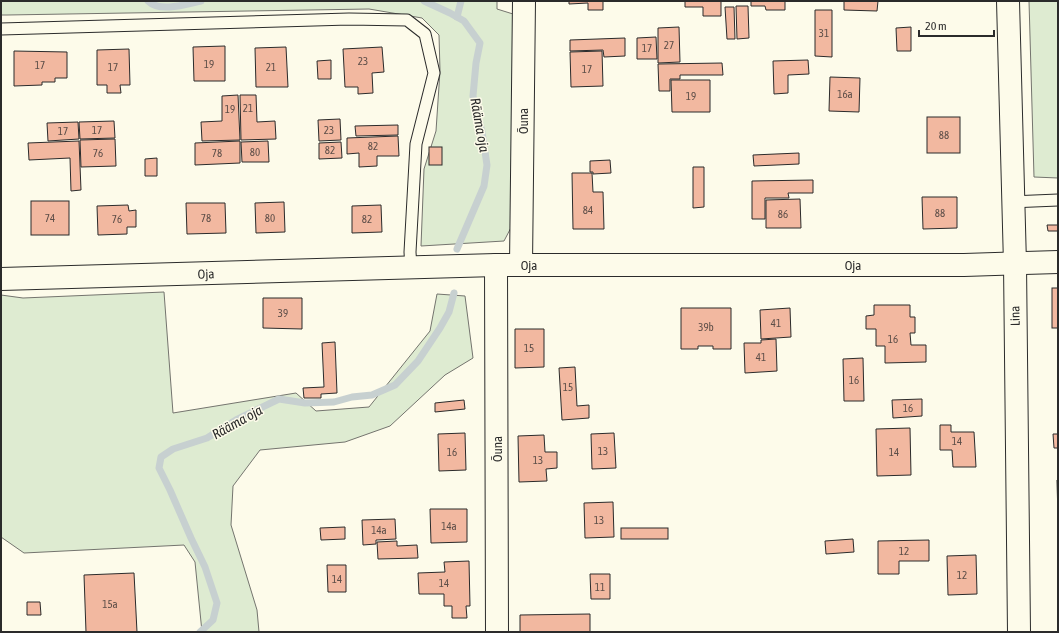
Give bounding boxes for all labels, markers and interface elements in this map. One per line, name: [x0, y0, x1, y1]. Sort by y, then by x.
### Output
scale bar: [919, 12, 994, 38]
text: 20 m: [925, 19, 947, 33]
house number: 31: [819, 27, 829, 39]
house number: 27: [664, 39, 674, 51]
house number: 17: [642, 42, 652, 54]
house number: 23: [358, 55, 368, 67]
house number: 19: [204, 58, 214, 70]
house number: 17: [35, 59, 45, 71]
house number: 17: [108, 61, 118, 73]
house number: 21: [266, 61, 276, 73]
house number: 17: [582, 63, 592, 75]
house number: 16a: [837, 88, 853, 100]
house number: 19: [686, 90, 696, 102]
water label: Rääma oja: [467, 97, 493, 154]
house number: 21: [243, 102, 253, 114]
house number: 19: [225, 103, 235, 115]
street label: Õuna: [516, 108, 531, 134]
house number: 17: [92, 124, 102, 136]
house number: 23: [324, 124, 334, 136]
house number: 17: [58, 125, 68, 137]
house number: 88: [939, 129, 949, 141]
house number: 82: [368, 140, 378, 152]
house number: 82: [325, 144, 335, 156]
house number: 80: [250, 146, 260, 158]
house number: 76: [93, 147, 103, 159]
house number: 78: [212, 147, 222, 159]
house number: 84: [583, 204, 593, 216]
house number: 88: [935, 207, 945, 219]
house number: 86: [778, 208, 788, 220]
house number: 74: [45, 212, 55, 224]
house number: 78: [201, 212, 211, 224]
house number: 80: [265, 212, 275, 224]
house number: 76: [112, 213, 122, 225]
house number: 82: [362, 213, 372, 225]
street label: Oja: [521, 258, 537, 273]
street label: Oja: [845, 258, 861, 273]
street label: Oja: [197, 266, 215, 282]
street label: Lina: [1007, 306, 1023, 326]
house number: 39: [278, 307, 288, 319]
house number: 41: [771, 317, 781, 329]
house number: 39b: [698, 321, 714, 333]
house number: 16: [888, 333, 898, 345]
house number: 15: [524, 342, 534, 354]
house number: 41: [756, 351, 766, 363]
house number: 16: [849, 374, 859, 386]
house number: 15: [563, 381, 573, 393]
water label: Rääma oja: [209, 401, 265, 442]
house number: 16: [903, 402, 913, 414]
house number: 14: [952, 435, 962, 447]
street label: Õuna: [490, 436, 505, 462]
house number: 13: [598, 445, 608, 457]
house number: 16: [447, 446, 457, 458]
house number: 14: [889, 446, 899, 458]
house number: 13: [533, 454, 543, 466]
house number: 13: [594, 514, 604, 526]
house number: 14a: [441, 520, 457, 532]
house number: 14a: [371, 524, 387, 536]
house number: 12: [899, 545, 909, 557]
house number: 12: [957, 569, 967, 581]
house number: 14: [332, 573, 342, 585]
house number: 14: [439, 577, 449, 589]
house number: 11: [595, 581, 605, 593]
house number: 15a: [102, 598, 118, 610]

